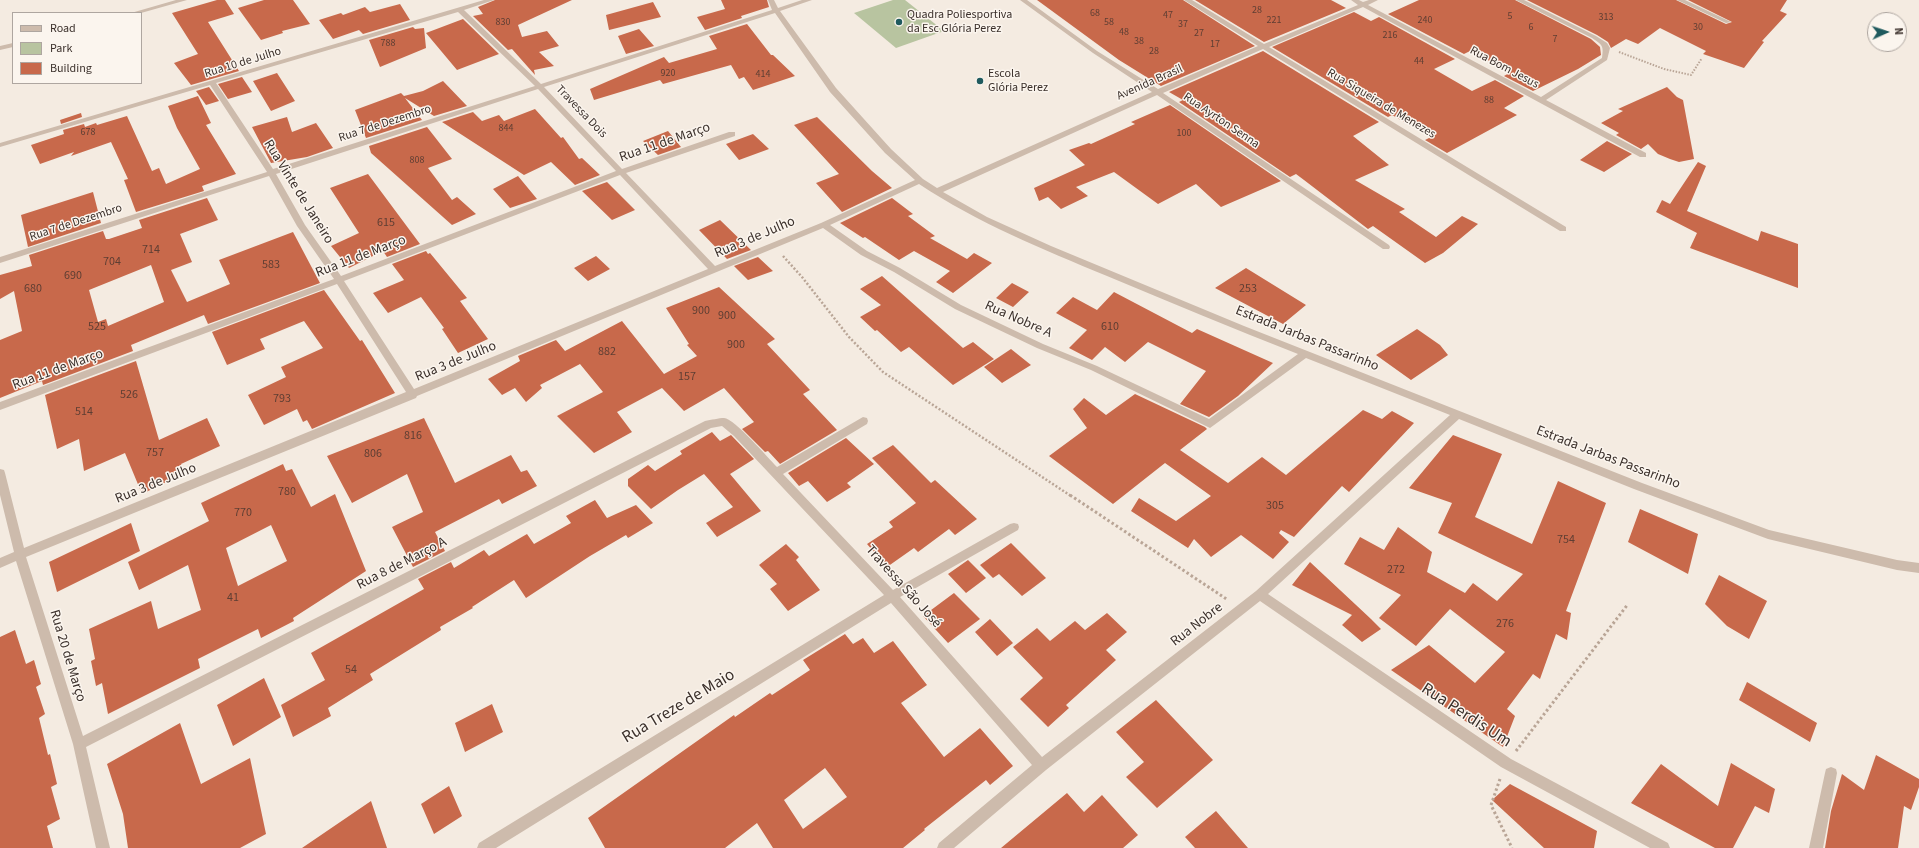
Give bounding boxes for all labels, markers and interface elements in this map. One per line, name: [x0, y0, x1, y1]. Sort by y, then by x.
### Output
house number: 28: [1252, 5, 1262, 17]
place label: Quadra Poliesportiva da Esc Glória Perez: [907, 8, 1012, 36]
house number: 68: [1090, 8, 1100, 20]
house number: 47: [1163, 10, 1173, 22]
house number: 5: [1508, 11, 1512, 23]
legend: [12, 12, 142, 84]
house number: 313: [1599, 12, 1613, 24]
north arrow: [1867, 12, 1907, 52]
house number: 221: [1267, 15, 1281, 27]
house number: 240: [1418, 15, 1432, 27]
house number: 830: [496, 17, 510, 29]
marker: Quadra Poliesportiva da Esc Glória Perez: [894, 17, 904, 27]
house number: 58: [1104, 17, 1114, 29]
house number: 37: [1178, 19, 1188, 31]
text: Road: [50, 20, 76, 37]
house number: 6: [1529, 22, 1533, 34]
house number: 30: [1693, 22, 1703, 34]
house number: 48: [1119, 27, 1129, 39]
text: N: [1891, 27, 1906, 35]
house number: 27: [1194, 28, 1204, 40]
house number: 216: [1383, 30, 1397, 42]
house number: 7: [1553, 34, 1557, 46]
house number: 38: [1134, 36, 1144, 48]
house number: 788: [381, 38, 395, 50]
house number: 17: [1210, 39, 1220, 51]
text: Park: [50, 40, 72, 57]
street label: Rua 10 de Julho: [203, 44, 283, 82]
street label: Rua Bom Jesus: [1467, 44, 1541, 92]
house number: 28: [1149, 46, 1159, 58]
house number: 44: [1414, 56, 1424, 68]
text: Building: [50, 60, 92, 77]
street label: Avenida Brasil: [1115, 62, 1185, 104]
street label: Rua Siqueira de Menezes: [1324, 66, 1438, 142]
place label: Escola Glória Perez: [988, 67, 1048, 95]
house number: 920: [661, 68, 675, 80]
house number: 414: [756, 69, 770, 81]
marker: Escola Glória Perez: [975, 76, 985, 86]
street label: Travessa Dois: [552, 83, 610, 141]
street label: Rua Ayrton Senna: [1180, 90, 1262, 152]
house number: 88: [1484, 95, 1494, 107]
street label: Rua 7 de Dezembro: [337, 102, 433, 146]
street label: Rua 11 de Março: [617, 120, 713, 166]
house number: 844: [499, 123, 513, 135]
house number: 678: [81, 127, 95, 139]
house number: 100: [1177, 128, 1191, 140]
street label: Rua Vinte de Janeiro: [259, 137, 337, 247]
house number: 808: [410, 155, 424, 167]
street label: Rua 7 de Dezembro: [28, 201, 124, 245]
street label: Rua 3 de Julho: [712, 214, 798, 262]
house number: 615: [377, 216, 395, 230]
street label: Rua 11 de Março: [314, 232, 408, 282]
house number: 714: [142, 243, 160, 257]
house number: 704: [103, 255, 121, 269]
house number: 583: [262, 258, 280, 272]
house number: 690: [64, 269, 82, 283]
house number: 680: [24, 282, 42, 296]
house number: 253: [1239, 282, 1257, 296]
street label: Rua Nobre A: [982, 298, 1054, 342]
street label: Estrada Jarbas Passarinho: [1233, 303, 1381, 375]
house number: 900: [692, 304, 710, 318]
house number: 900: [718, 309, 736, 323]
house number: 525: [88, 320, 106, 334]
house number: 610: [1101, 320, 1119, 334]
street label: Rua 3 de Julho: [413, 338, 499, 386]
house number: 900: [727, 338, 745, 352]
house number: 882: [598, 345, 616, 359]
street label: Rua 11 de Março: [10, 346, 106, 394]
house number: 157: [678, 370, 696, 384]
house number: 526: [120, 388, 138, 402]
house number: 793: [273, 392, 291, 406]
house number: 514: [75, 405, 93, 419]
street label: Estrada Jarbas Passarinho: [1534, 423, 1682, 493]
house number: 816: [404, 429, 422, 443]
house number: 757: [146, 446, 164, 460]
house number: 806: [364, 447, 382, 461]
street label: Rua 3 de Julho: [113, 460, 199, 508]
house number: 780: [278, 485, 296, 499]
house number: 305: [1266, 499, 1284, 513]
house number: 770: [234, 506, 252, 520]
house number: 754: [1557, 533, 1575, 547]
street label: Rua 8 de Março A: [354, 534, 450, 594]
street label: Travessa São José: [861, 542, 945, 632]
house number: 272: [1387, 563, 1405, 577]
house number: 41: [227, 591, 239, 605]
street label: Rua Nobre: [1168, 599, 1226, 651]
street label: Rua 20 de Março: [45, 608, 89, 704]
house number: 276: [1496, 617, 1514, 631]
house number: 54: [345, 663, 357, 677]
street label: Rua Treze de Maio: [619, 665, 739, 749]
street label: Rua Perdis Um: [1417, 679, 1515, 753]

